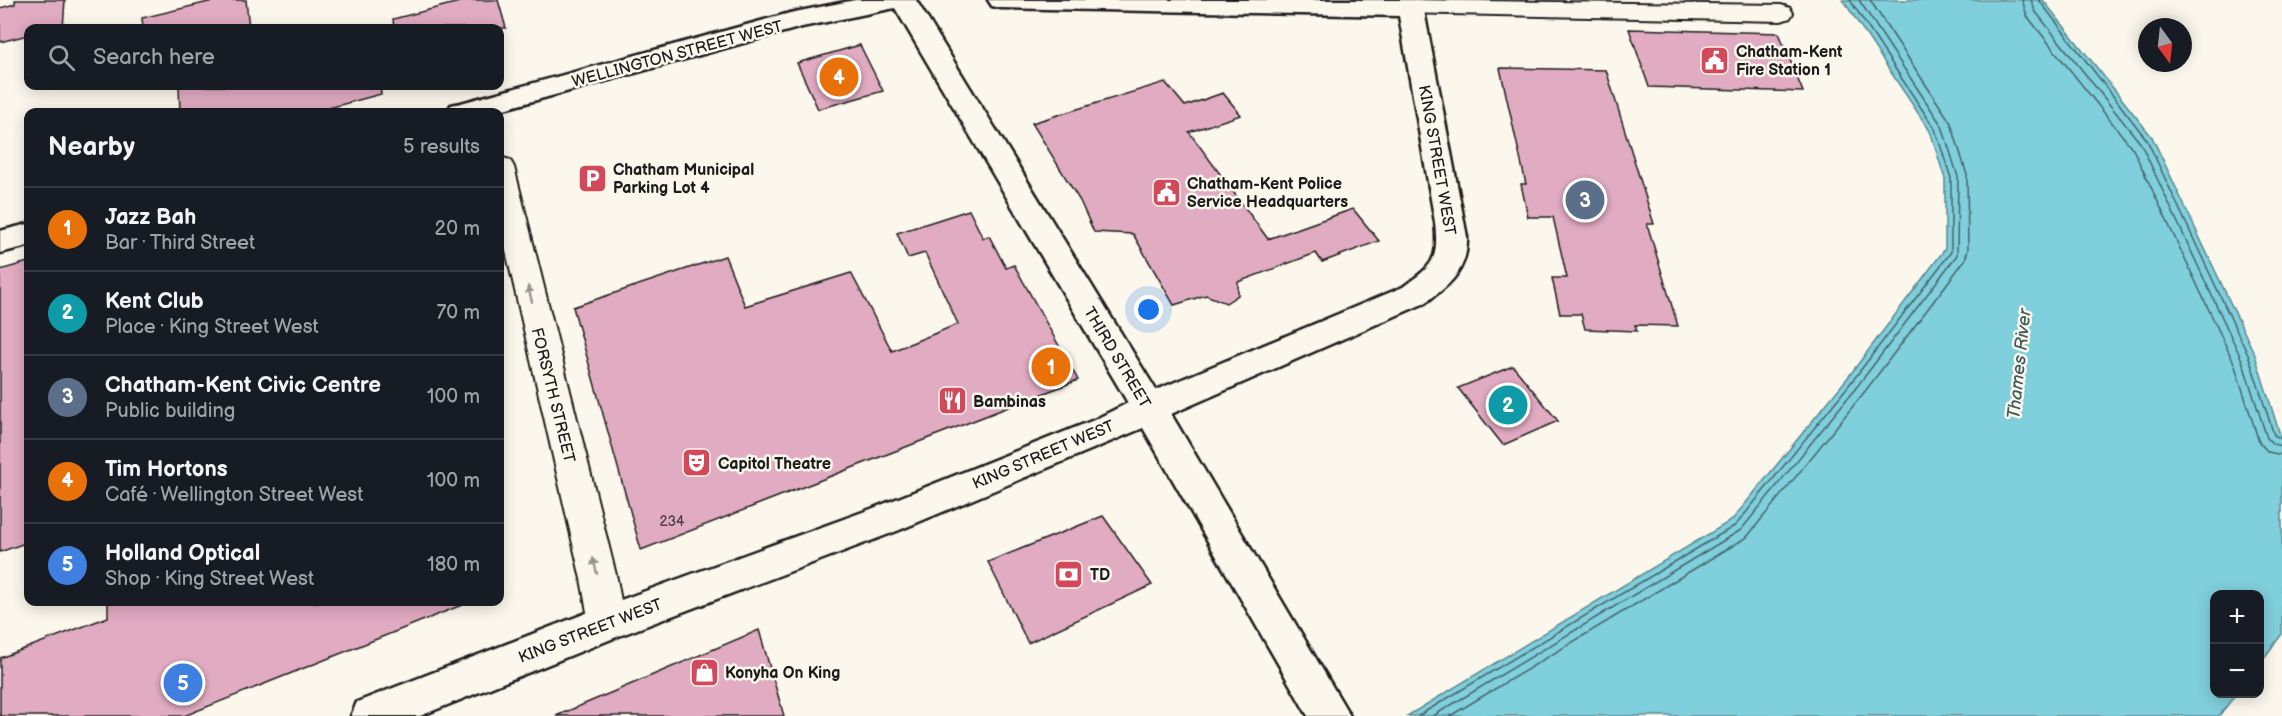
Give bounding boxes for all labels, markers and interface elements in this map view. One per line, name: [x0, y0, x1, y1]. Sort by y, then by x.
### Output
street label: WELLINGTON STREET WEST: [570, 17, 785, 92]
north arrow: [2138, 18, 2192, 72]
search box: [24, 24, 504, 90]
icon: search: [45, 41, 78, 74]
place label: Chatham-Kent Fire Station 1: [1736, 43, 1843, 80]
text: Search here: [93, 44, 215, 71]
public building icon: Chatham-Kent Fire Station 1: [1699, 44, 1731, 76]
pin: 4: [820, 54, 858, 100]
street label: KING STREET WEST: [1414, 84, 1459, 237]
text: Nearby: [48, 132, 135, 163]
text: 5 results: [403, 135, 480, 159]
place label: Chatham Municipal Parking Lot 4: [613, 161, 754, 198]
parking icon: Chatham Municipal Parking Lot 4: [576, 162, 608, 194]
place label: Chatham-Kent Police Service Headquarters: [1187, 175, 1348, 212]
public building icon: Chatham-Kent Police Service Headquarters: [1150, 176, 1182, 208]
pin: 3: [1566, 178, 1604, 222]
text: Jazz Bah: [105, 204, 196, 231]
text: 1: [63, 217, 72, 241]
text: 20 m: [435, 217, 480, 241]
text: Bar · Third Street: [105, 231, 255, 255]
one-way arrow: [524, 285, 534, 304]
text: Kent Club: [105, 288, 204, 315]
your location: [1134, 295, 1163, 324]
text: 2: [62, 301, 73, 325]
text: 70 m: [436, 301, 480, 325]
street label: THIRD STREET: [1079, 304, 1155, 412]
water label: Thames River: [2003, 306, 2036, 420]
text: Place · King Street West: [105, 315, 319, 339]
street label: FORSYTH STREET: [527, 326, 579, 465]
pin: 1: [1032, 344, 1070, 389]
text: Chatham-Kent Civic Centre: [105, 372, 381, 399]
pin: 2: [1488, 382, 1528, 428]
text: 3: [62, 385, 73, 409]
text: 100 m: [427, 385, 480, 409]
restaurant icon: Bambinas: [936, 385, 968, 417]
place label: Bambinas: [973, 393, 1046, 412]
text: Public building: [105, 399, 235, 423]
street label: KING STREET WEST: [970, 417, 1118, 494]
theatre icon: Capitol Theatre: [681, 447, 713, 479]
place label: Capitol Theatre: [718, 455, 831, 474]
text: Tim Hortons: [105, 456, 228, 483]
text: 4: [62, 469, 73, 493]
text: 100 m: [427, 469, 480, 493]
text: Café · Wellington Street West: [105, 483, 363, 507]
house number: 234: [659, 513, 685, 530]
text: Holland Optical: [105, 540, 260, 567]
text: 5: [62, 553, 73, 577]
text: 180 m: [427, 553, 480, 577]
one-way arrow: [590, 556, 600, 575]
bank icon: TD: [1053, 558, 1085, 590]
place label: TD: [1090, 566, 1110, 585]
text: Shop · King Street West: [105, 567, 314, 591]
map controls: [2210, 590, 2264, 698]
button: +: [2210, 590, 2264, 644]
street label: KING STREET WEST: [516, 595, 665, 668]
button: −: [2210, 644, 2264, 698]
shop icon: Konyha On King: [688, 656, 720, 688]
pin: 5: [164, 660, 202, 706]
place label: Konyha On King: [725, 664, 840, 683]

